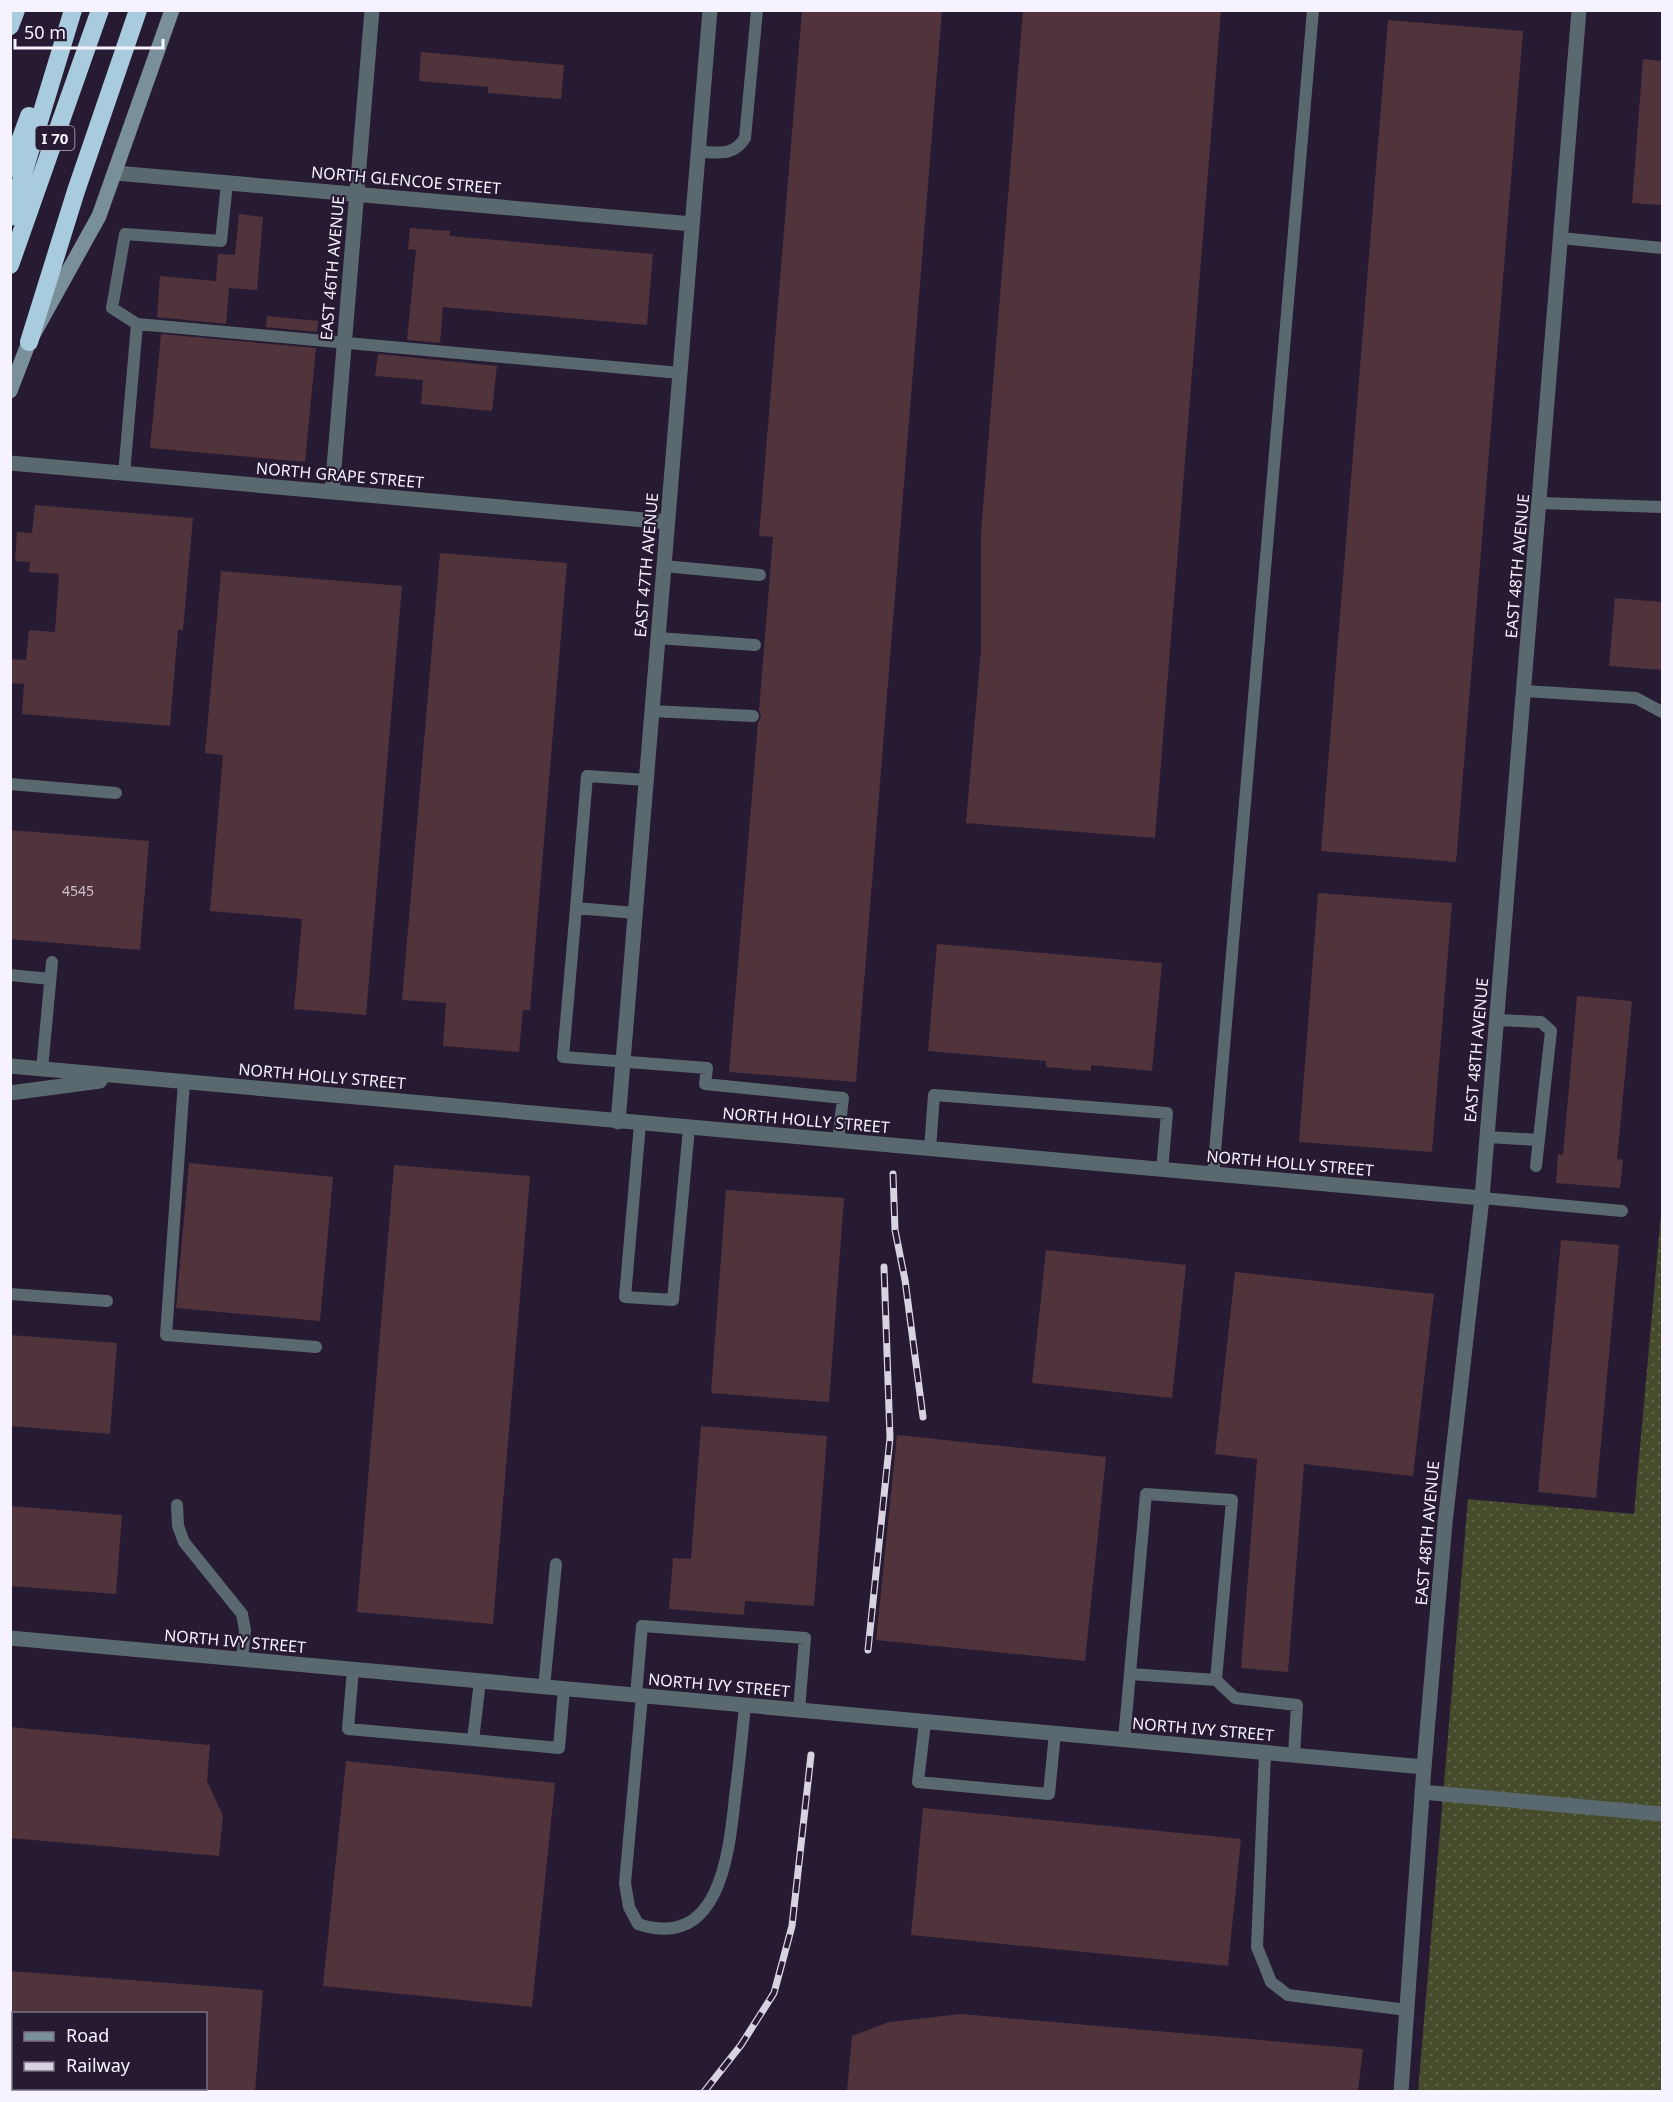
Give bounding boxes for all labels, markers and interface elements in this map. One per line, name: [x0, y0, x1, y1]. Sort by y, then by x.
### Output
scale bar: [15, 12, 164, 50]
text: 50 m: [24, 20, 66, 44]
road number: I 70: [36, 126, 74, 150]
street label: NORTH GLENCOE STREET: [310, 161, 502, 199]
street label: EAST 46TH AVENUE: [315, 195, 349, 341]
street label: NORTH GRAPE STREET: [255, 457, 425, 493]
street label: EAST 47TH AVENUE: [629, 492, 663, 638]
street label: EAST 48TH AVENUE: [1500, 493, 1534, 639]
house number: 4545: [62, 881, 94, 900]
street label: EAST 48TH AVENUE: [1459, 977, 1493, 1123]
street label: NORTH HOLLY STREET: [238, 1058, 407, 1094]
street label: NORTH HOLLY STREET: [722, 1102, 891, 1138]
street label: NORTH HOLLY STREET: [1206, 1145, 1375, 1181]
street label: EAST 48TH AVENUE: [1410, 1460, 1444, 1606]
street label: NORTH IVY STREET: [163, 1624, 307, 1658]
street label: NORTH IVY STREET: [647, 1668, 791, 1702]
street label: NORTH IVY STREET: [1131, 1712, 1275, 1746]
legend: [12, 2012, 207, 2090]
text: Road: [66, 2023, 109, 2047]
text: Railway: [66, 2053, 131, 2077]

